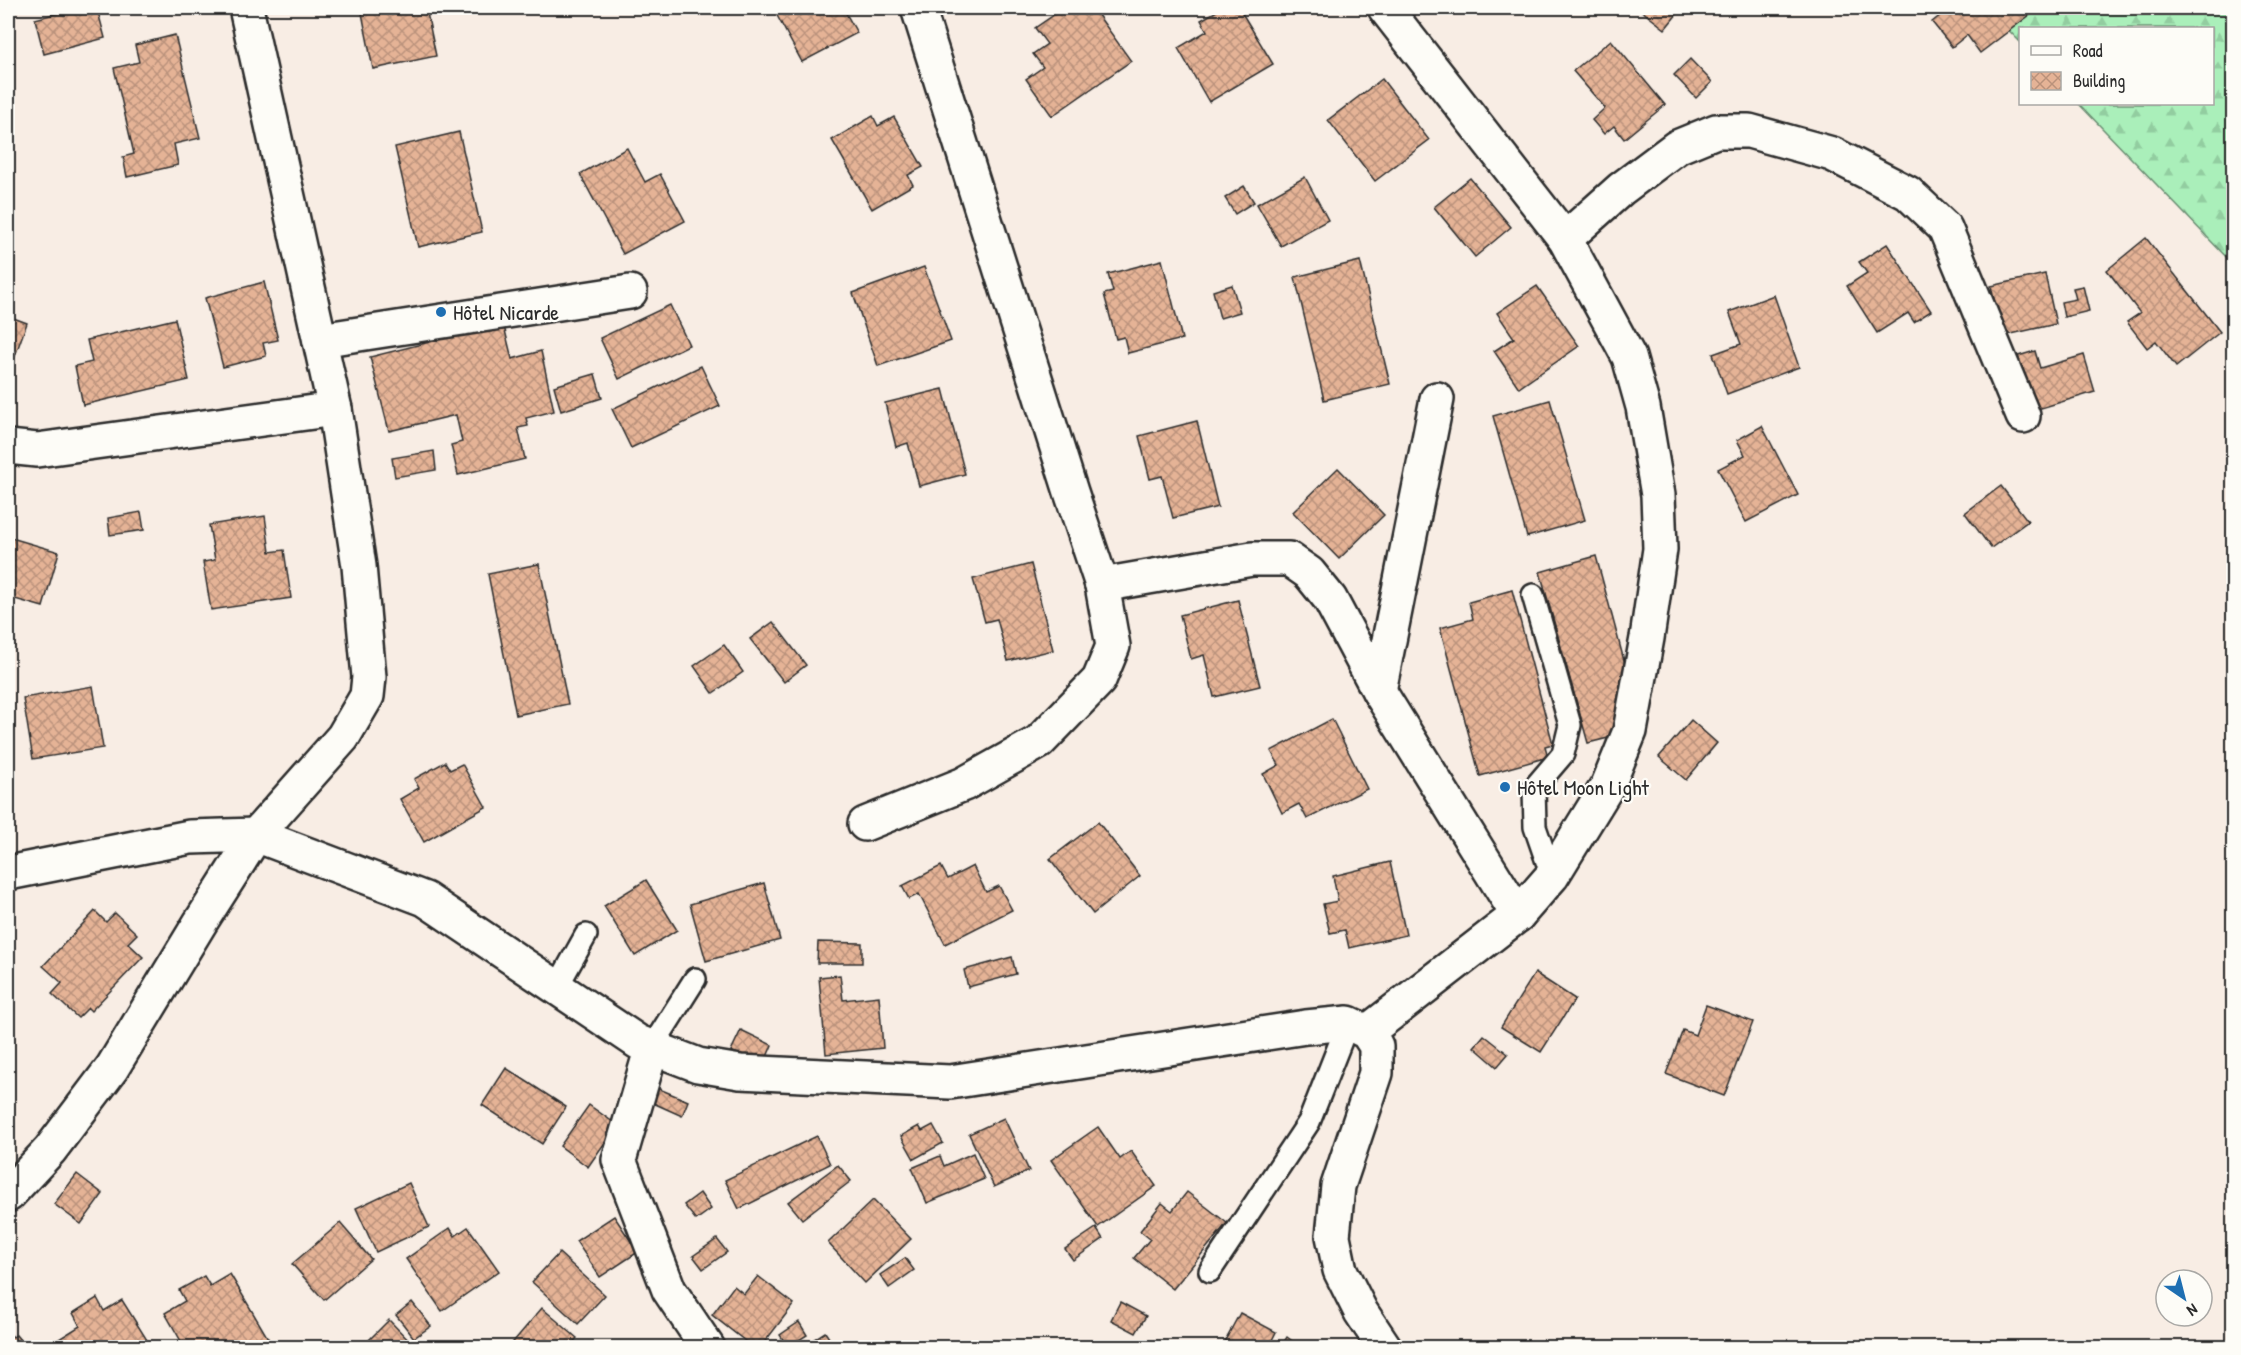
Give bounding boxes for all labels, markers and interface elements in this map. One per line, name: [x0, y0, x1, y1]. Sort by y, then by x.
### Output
legend: [2019, 27, 2214, 105]
text: Road: [2073, 38, 2103, 63]
text: Building: [2073, 68, 2125, 93]
place label: Hôtel Nicarde: [453, 297, 559, 327]
marker: Hôtel Nicarde: [434, 305, 448, 319]
place label: Hôtel Moon Light: [1517, 772, 1649, 802]
marker: Hôtel Moon Light: [1498, 780, 1512, 794]
north arrow: [2154, 1268, 2214, 1328]
text: N: [2182, 1299, 2202, 1322]

